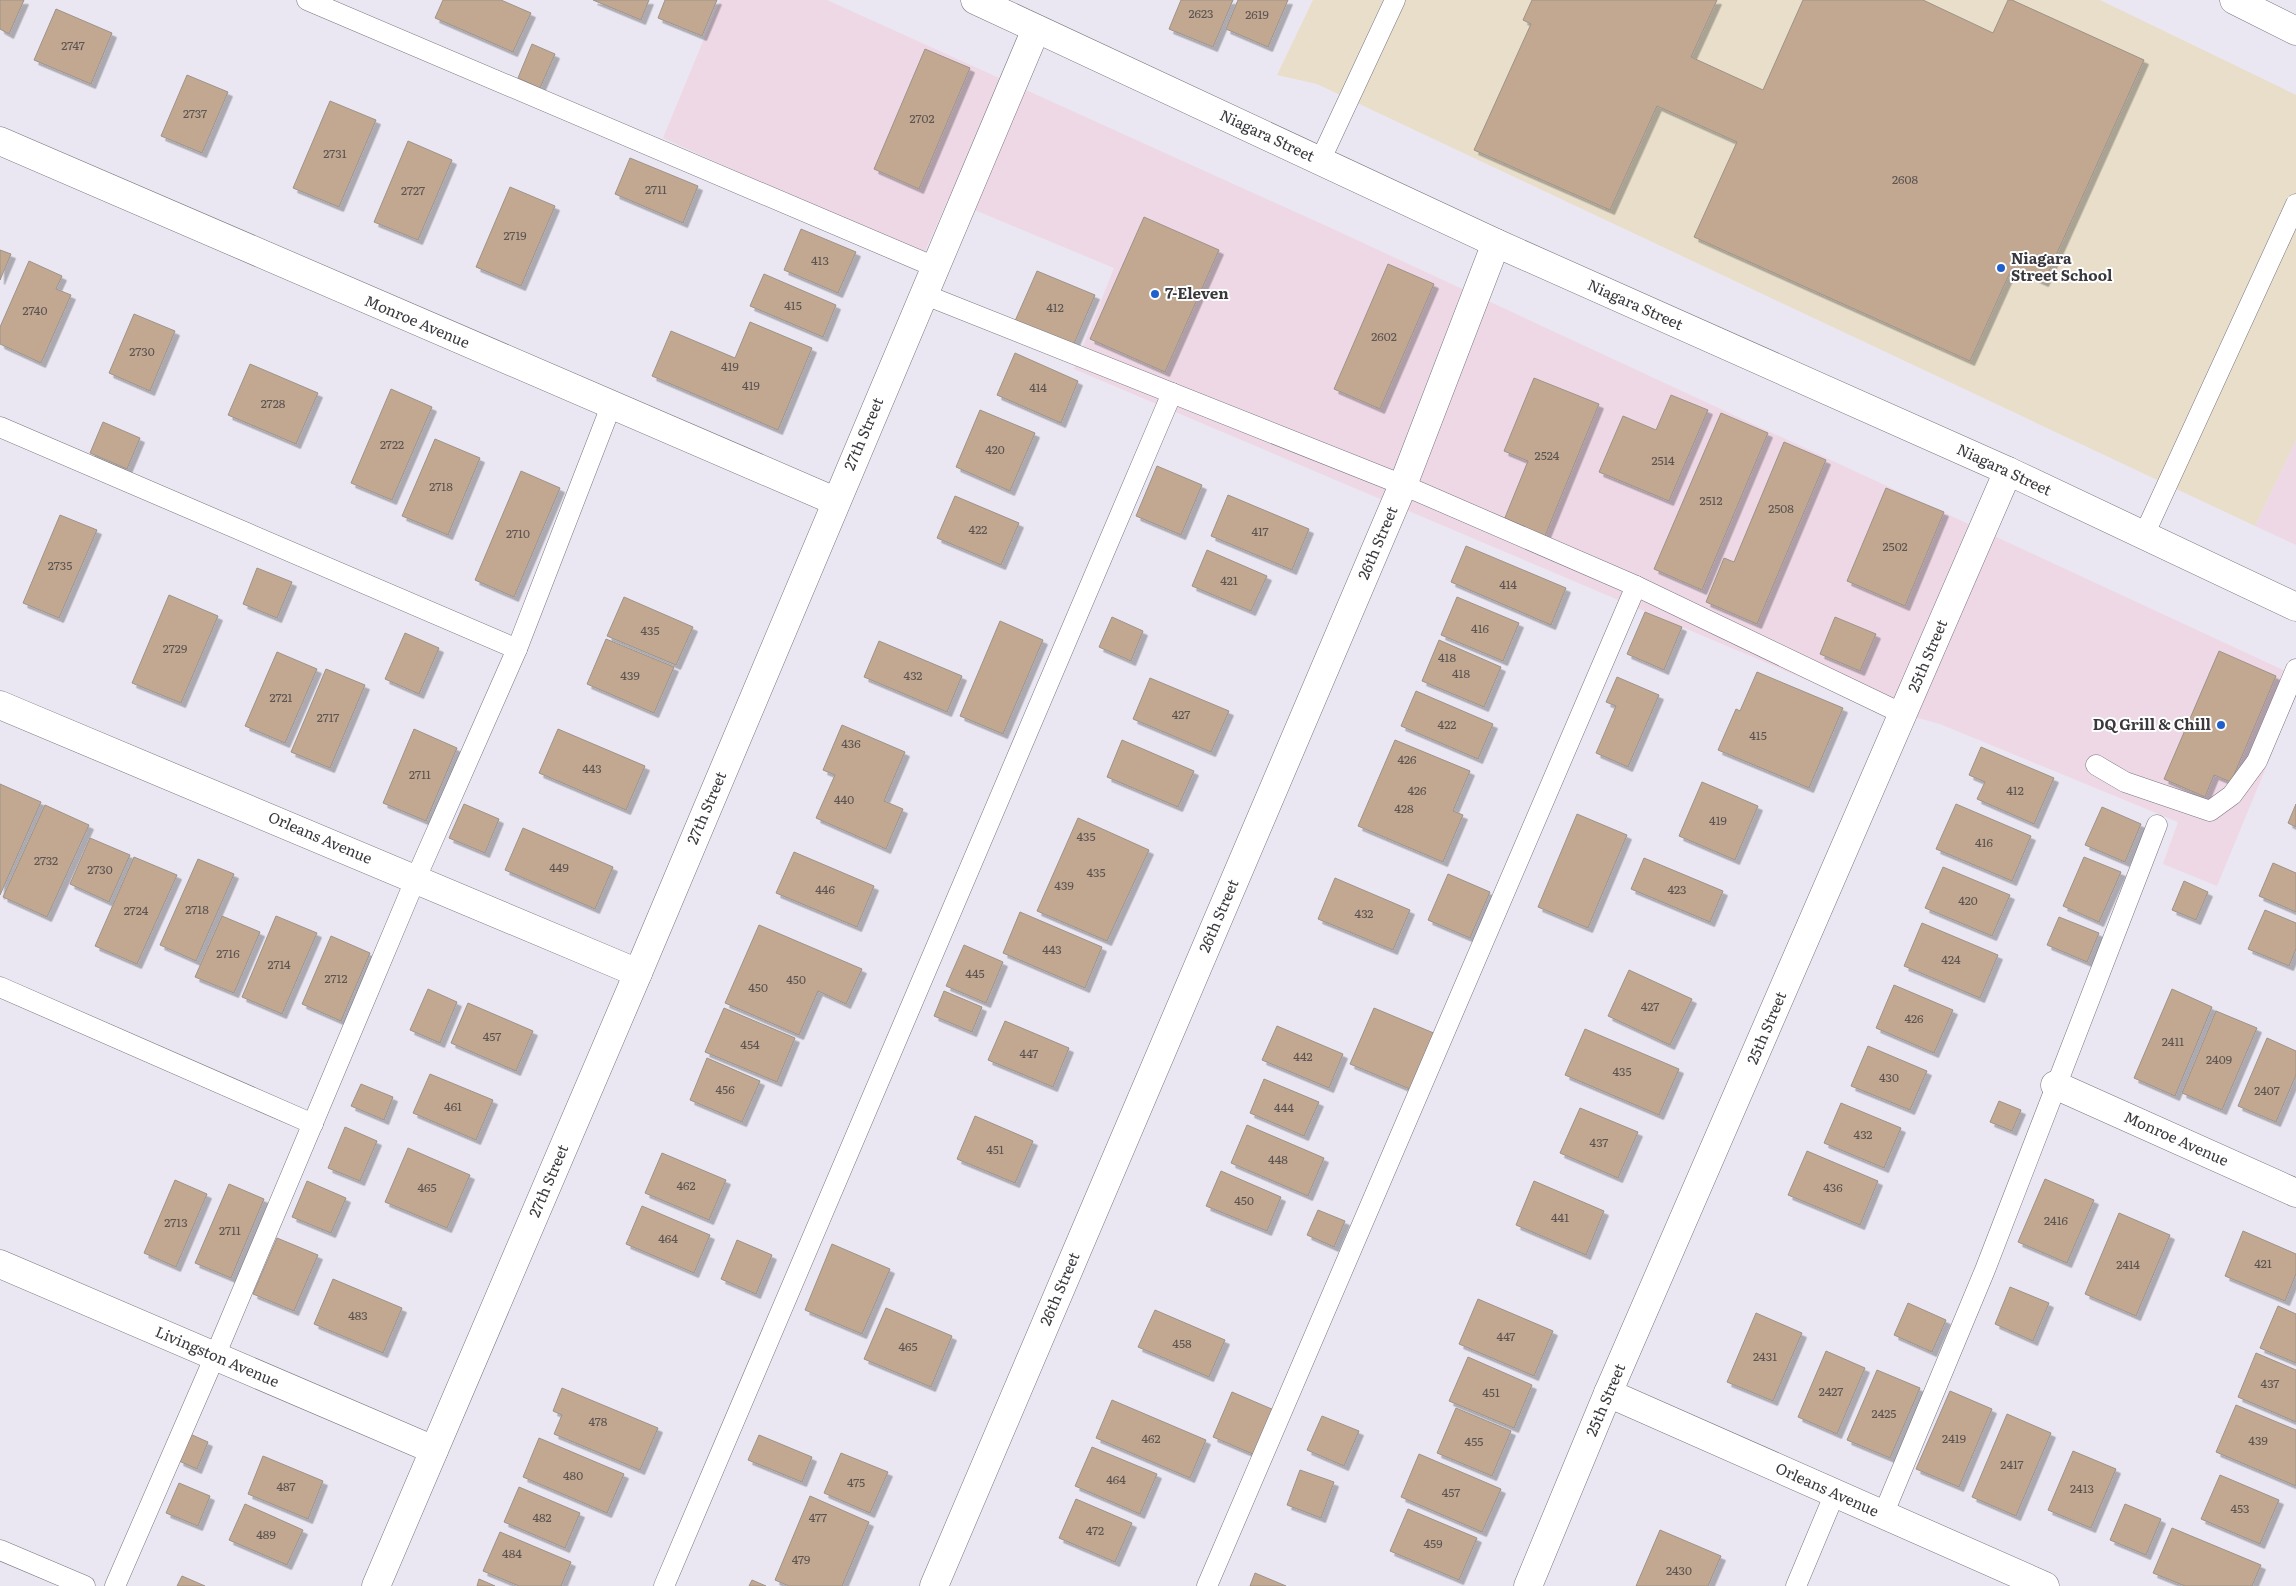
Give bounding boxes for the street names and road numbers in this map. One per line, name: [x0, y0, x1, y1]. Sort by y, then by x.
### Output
street label: Niagara Street: [1216, 103, 1319, 167]
street label: Niagara Street: [1584, 272, 1687, 335]
street label: Monroe Avenue: [361, 288, 474, 353]
street label: 27th Street: [837, 393, 888, 473]
street label: Niagara Street: [1953, 437, 2056, 501]
street label: 26th Street: [1351, 502, 1402, 583]
street label: 25th Street: [1901, 615, 1952, 695]
street label: 27th Street: [680, 767, 731, 847]
street label: Orleans Avenue: [265, 804, 376, 869]
street label: 26th Street: [1192, 875, 1243, 956]
street label: 25th Street: [1740, 987, 1791, 1067]
street label: Monroe Avenue: [2121, 1104, 2233, 1171]
street label: 27th Street: [522, 1140, 573, 1220]
street label: 26th Street: [1033, 1248, 1084, 1329]
street label: Livingston Avenue: [152, 1319, 283, 1392]
street label: 25th Street: [1579, 1359, 1630, 1439]
street label: Orleans Avenue: [1772, 1456, 1883, 1522]

